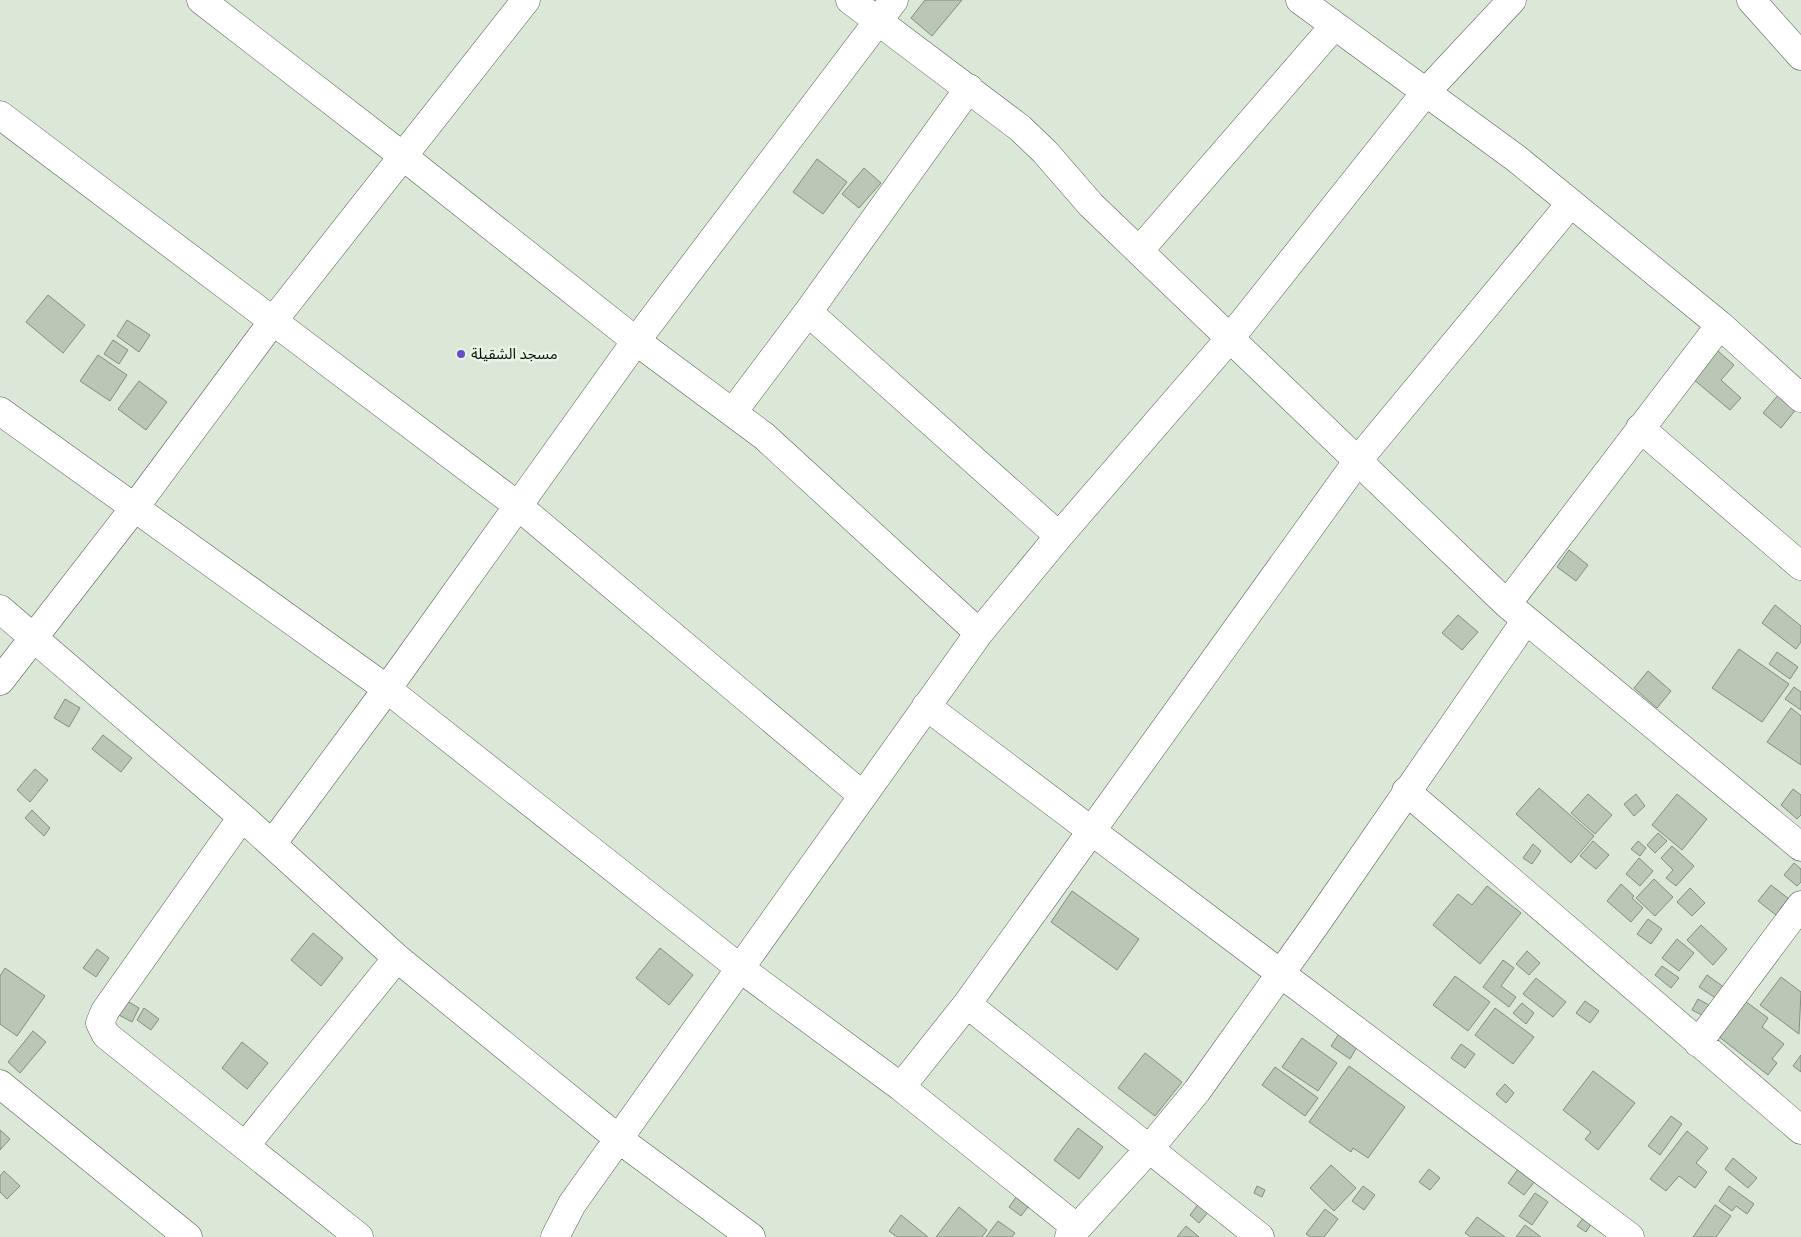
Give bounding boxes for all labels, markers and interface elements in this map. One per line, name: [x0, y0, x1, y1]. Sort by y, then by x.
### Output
place label: مسجد الشقيلة: [471, 346, 558, 365]
marker: مسجد الشقيلة: [455, 348, 467, 360]

